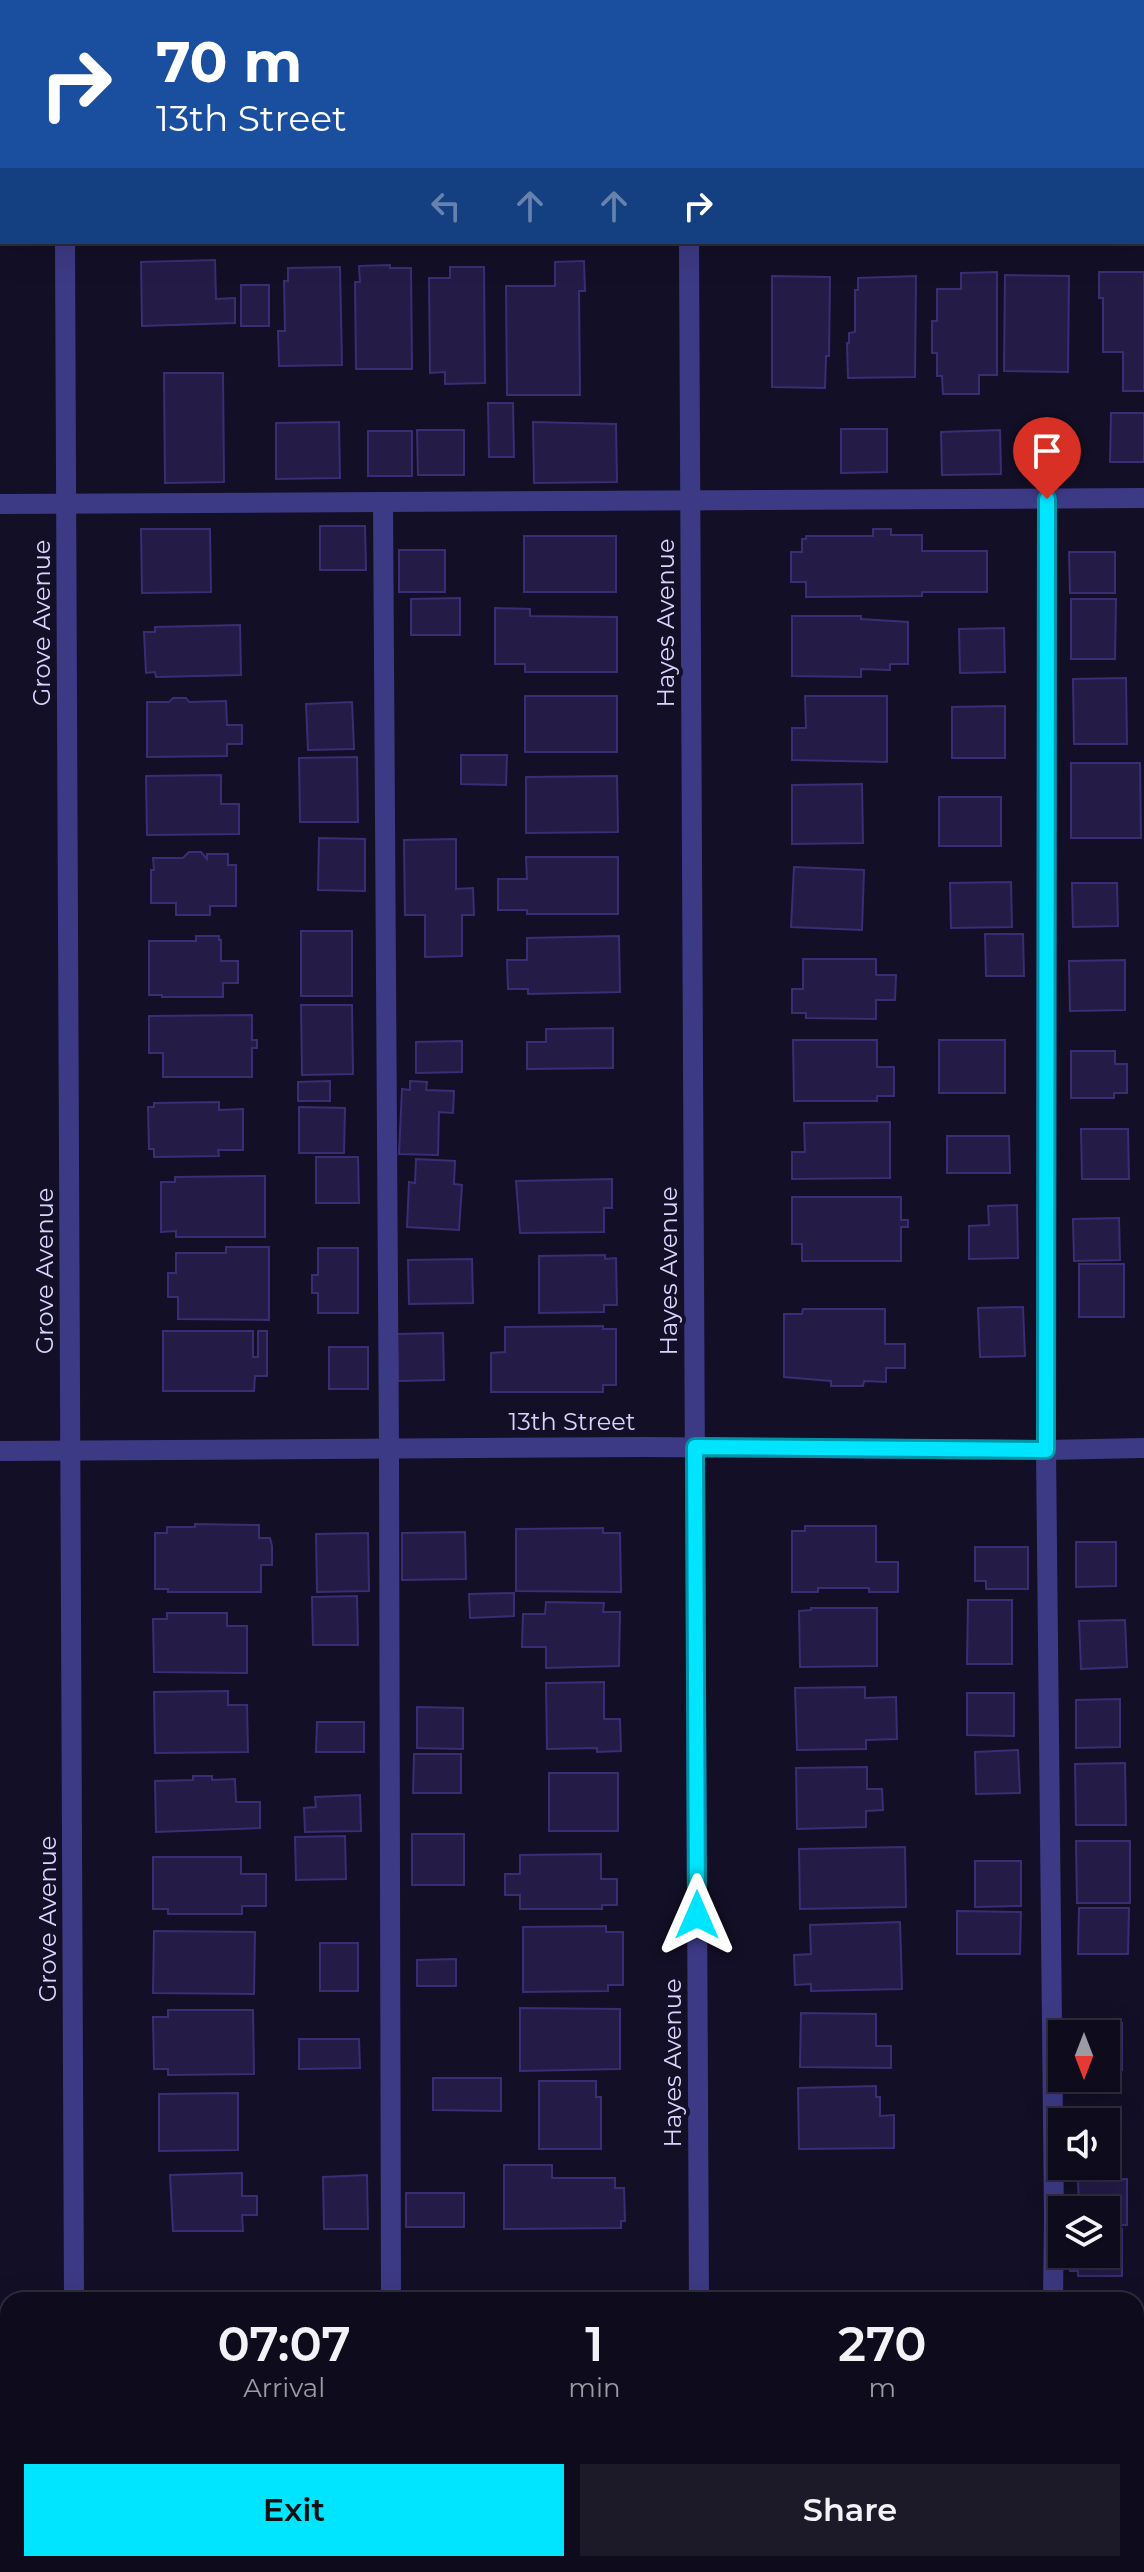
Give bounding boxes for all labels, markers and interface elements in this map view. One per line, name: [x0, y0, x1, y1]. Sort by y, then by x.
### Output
text: 70 m: [156, 28, 302, 96]
icon: right: [24, 32, 128, 136]
text: 13th Street: [156, 96, 347, 140]
icon: left: [424, 184, 468, 228]
icon: ahead: [508, 184, 552, 228]
icon: ahead: [592, 184, 636, 228]
icon: right: [676, 184, 720, 228]
pin: [1013, 417, 1081, 499]
icon: arrive: [1025, 429, 1069, 473]
street label: Hayes Avenue: [651, 539, 680, 707]
street label: Grove Avenue: [27, 540, 56, 706]
street label: Hayes Avenue: [654, 1187, 683, 1355]
street label: Grove Avenue: [30, 1188, 59, 1354]
street label: 13th Street: [508, 1407, 636, 1436]
street label: Grove Avenue: [33, 1836, 62, 2002]
position arrow: [655, 1873, 739, 1957]
street label: Hayes Avenue: [658, 1979, 687, 2147]
north arrow: [1048, 2020, 1120, 2092]
map controls: [1048, 2020, 1120, 2268]
button: sound: [1048, 2108, 1120, 2180]
button: layers: [1048, 2196, 1120, 2268]
text: 07:07: [218, 2315, 351, 2373]
text: 1: [585, 2315, 604, 2373]
text: 270: [838, 2315, 926, 2373]
text: Arrival: [243, 2372, 325, 2404]
text: min: [568, 2372, 620, 2404]
text: m: [868, 2372, 896, 2404]
button: Exit: [24, 2464, 564, 2556]
button: Share: [580, 2464, 1120, 2556]

